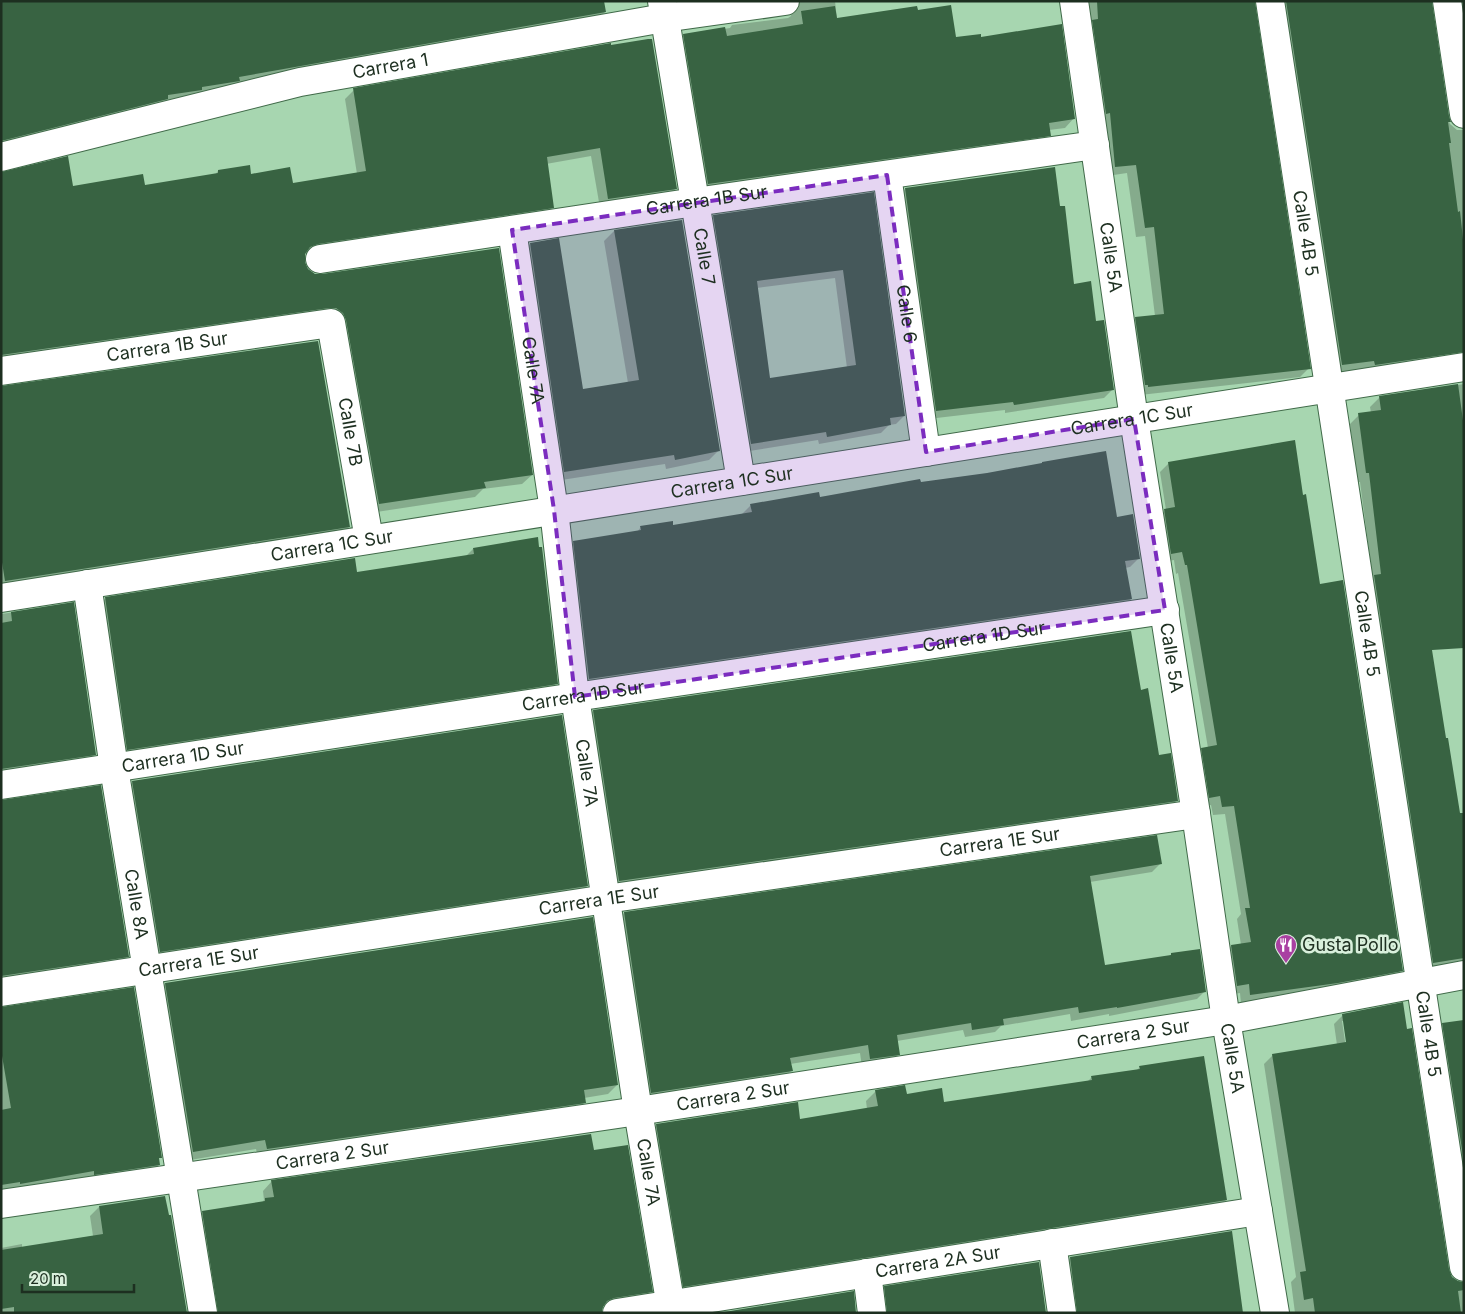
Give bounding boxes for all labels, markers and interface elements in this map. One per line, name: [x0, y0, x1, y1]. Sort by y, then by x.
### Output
street label: Carrera 1: [351, 49, 430, 83]
street label: Carrera 1B Sur: [644, 181, 769, 219]
street label: Calle 4B 5: [1289, 189, 1323, 278]
street label: Calle 5A: [1096, 221, 1127, 294]
street label: Calle 7: [690, 226, 720, 287]
street label: Calle 6: [893, 283, 922, 344]
street label: Carrera 1B Sur: [105, 327, 229, 366]
street label: Calle 7A: [518, 335, 549, 406]
street label: Calle 7B: [334, 396, 367, 468]
street label: Carrera 1C Sur: [1069, 399, 1195, 439]
street label: Carrera 1C Sur: [669, 462, 795, 502]
street label: Carrera 1C Sur: [269, 525, 395, 565]
street label: Calle 4B 5: [1350, 589, 1384, 678]
street label: Carrera 1D Sur: [921, 617, 1047, 656]
street label: Calle 5A: [1156, 621, 1188, 694]
street label: Carrera 1D Sur: [520, 676, 646, 715]
street label: Carrera 1D Sur: [120, 737, 246, 776]
street label: Calle 7A: [572, 737, 603, 808]
street label: Carrera 1E Sur: [938, 823, 1062, 861]
street label: Calle 8A: [121, 867, 153, 941]
street label: Carrera 1E Sur: [537, 880, 661, 919]
restaurant icon: Gusta Pollo: [1274, 933, 1298, 964]
place label: Gusta Pollo: [1302, 934, 1398, 955]
street label: Carrera 1E Sur: [137, 941, 260, 981]
street label: Calle 4B 5: [1412, 989, 1446, 1078]
street label: Carrera 2 Sur: [1075, 1015, 1192, 1053]
street label: Calle 5A: [1217, 1021, 1249, 1095]
street label: Carrera 2 Sur: [675, 1077, 791, 1115]
street label: Carrera 2 Sur: [274, 1136, 391, 1174]
street label: Calle 7A: [633, 1137, 665, 1207]
street label: Carrera 2A Sur: [874, 1241, 1002, 1282]
scale bar: [22, 1262, 135, 1294]
text: 20 m: [30, 1269, 66, 1288]

